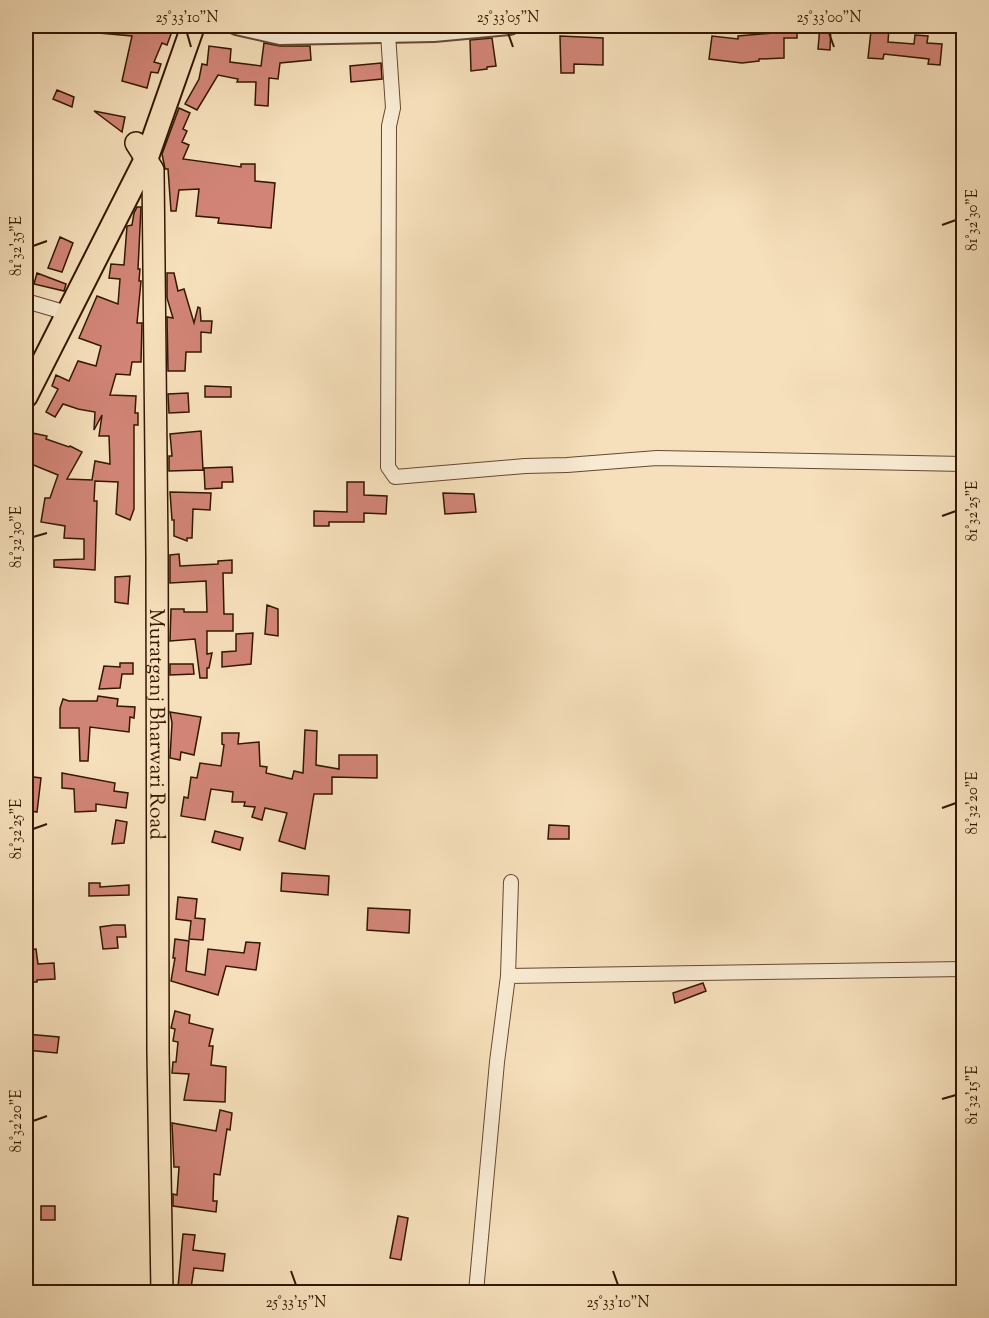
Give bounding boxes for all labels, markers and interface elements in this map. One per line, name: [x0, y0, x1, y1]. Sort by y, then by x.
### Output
text: 25°33'10"N: [156, 8, 218, 29]
text: 25°33'05"N: [477, 8, 539, 29]
text: 25°33'00"N: [797, 8, 862, 29]
text: 81°32'30"E: [963, 189, 984, 251]
text: 81°32'35"E: [7, 216, 28, 276]
text: 81°32'25"E: [963, 481, 984, 541]
text: 81°32'30"E: [7, 506, 28, 568]
street label: Muratganj Bharwari Road: [140, 608, 171, 840]
text: 81°32'20"E: [963, 771, 984, 835]
text: 81°32'25"E: [7, 799, 28, 859]
text: 81°32'15"E: [963, 1066, 984, 1124]
text: 81°32'20"E: [7, 1089, 28, 1153]
text: 25°33'15"N: [266, 1293, 326, 1314]
text: 25°33'10"N: [587, 1293, 649, 1314]

